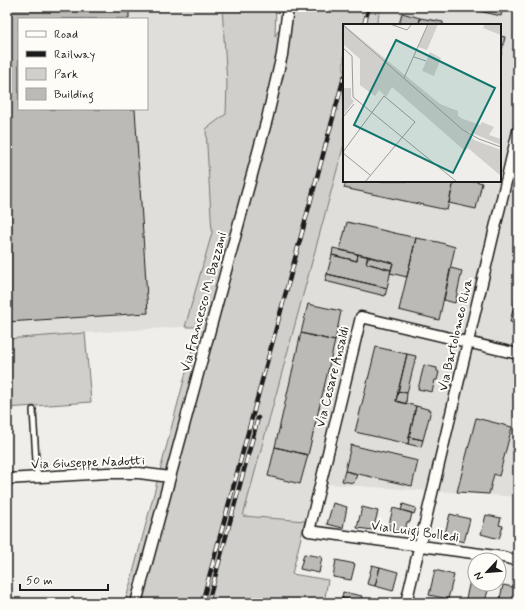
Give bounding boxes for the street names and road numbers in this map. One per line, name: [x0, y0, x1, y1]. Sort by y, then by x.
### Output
street label: Via Francesco M. Bazzani: [177, 230, 231, 374]
street label: Via Bartolomeo Riva: [435, 277, 477, 393]
street label: Via Cesare Ansaldi: [312, 325, 354, 429]
street label: Via Giuseppe Nadotti: [31, 453, 145, 473]
street label: Via Luigi Bolledi: [370, 517, 460, 549]

